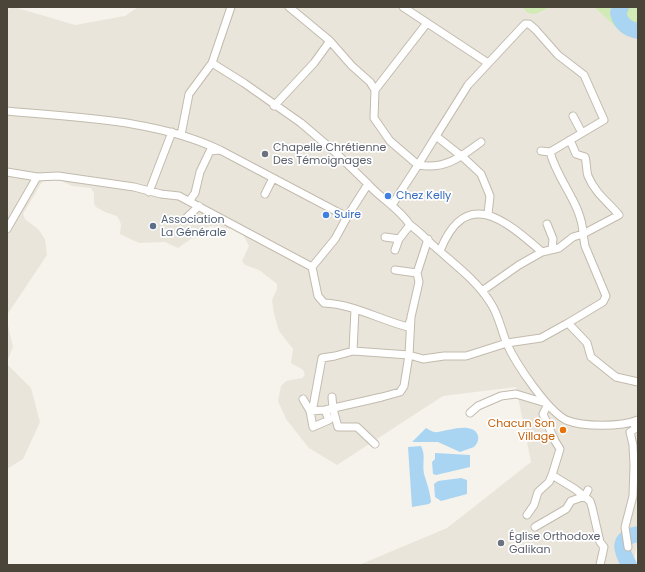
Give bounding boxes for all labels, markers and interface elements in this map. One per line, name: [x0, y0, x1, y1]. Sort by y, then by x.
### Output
place label: Chapelle Chrétienne Des Témoignages: [273, 141, 386, 167]
marker: Chapelle Chrétienne Des Témoignages: [260, 149, 270, 159]
place label: Chez Kelly: [396, 189, 451, 203]
marker: Chez Kelly: [383, 191, 393, 201]
place label: Suire: [334, 208, 361, 222]
marker: Suire: [321, 210, 331, 220]
place label: Association La Générale: [161, 213, 226, 239]
marker: Association La Générale: [148, 221, 158, 231]
place label: Chacun Son Village: [488, 417, 555, 443]
marker: Chacun Son Village: [558, 425, 568, 435]
place label: Église Orthodoxe Galikan: [509, 530, 600, 556]
marker: Église Orthodoxe Galikan: [496, 538, 506, 548]

